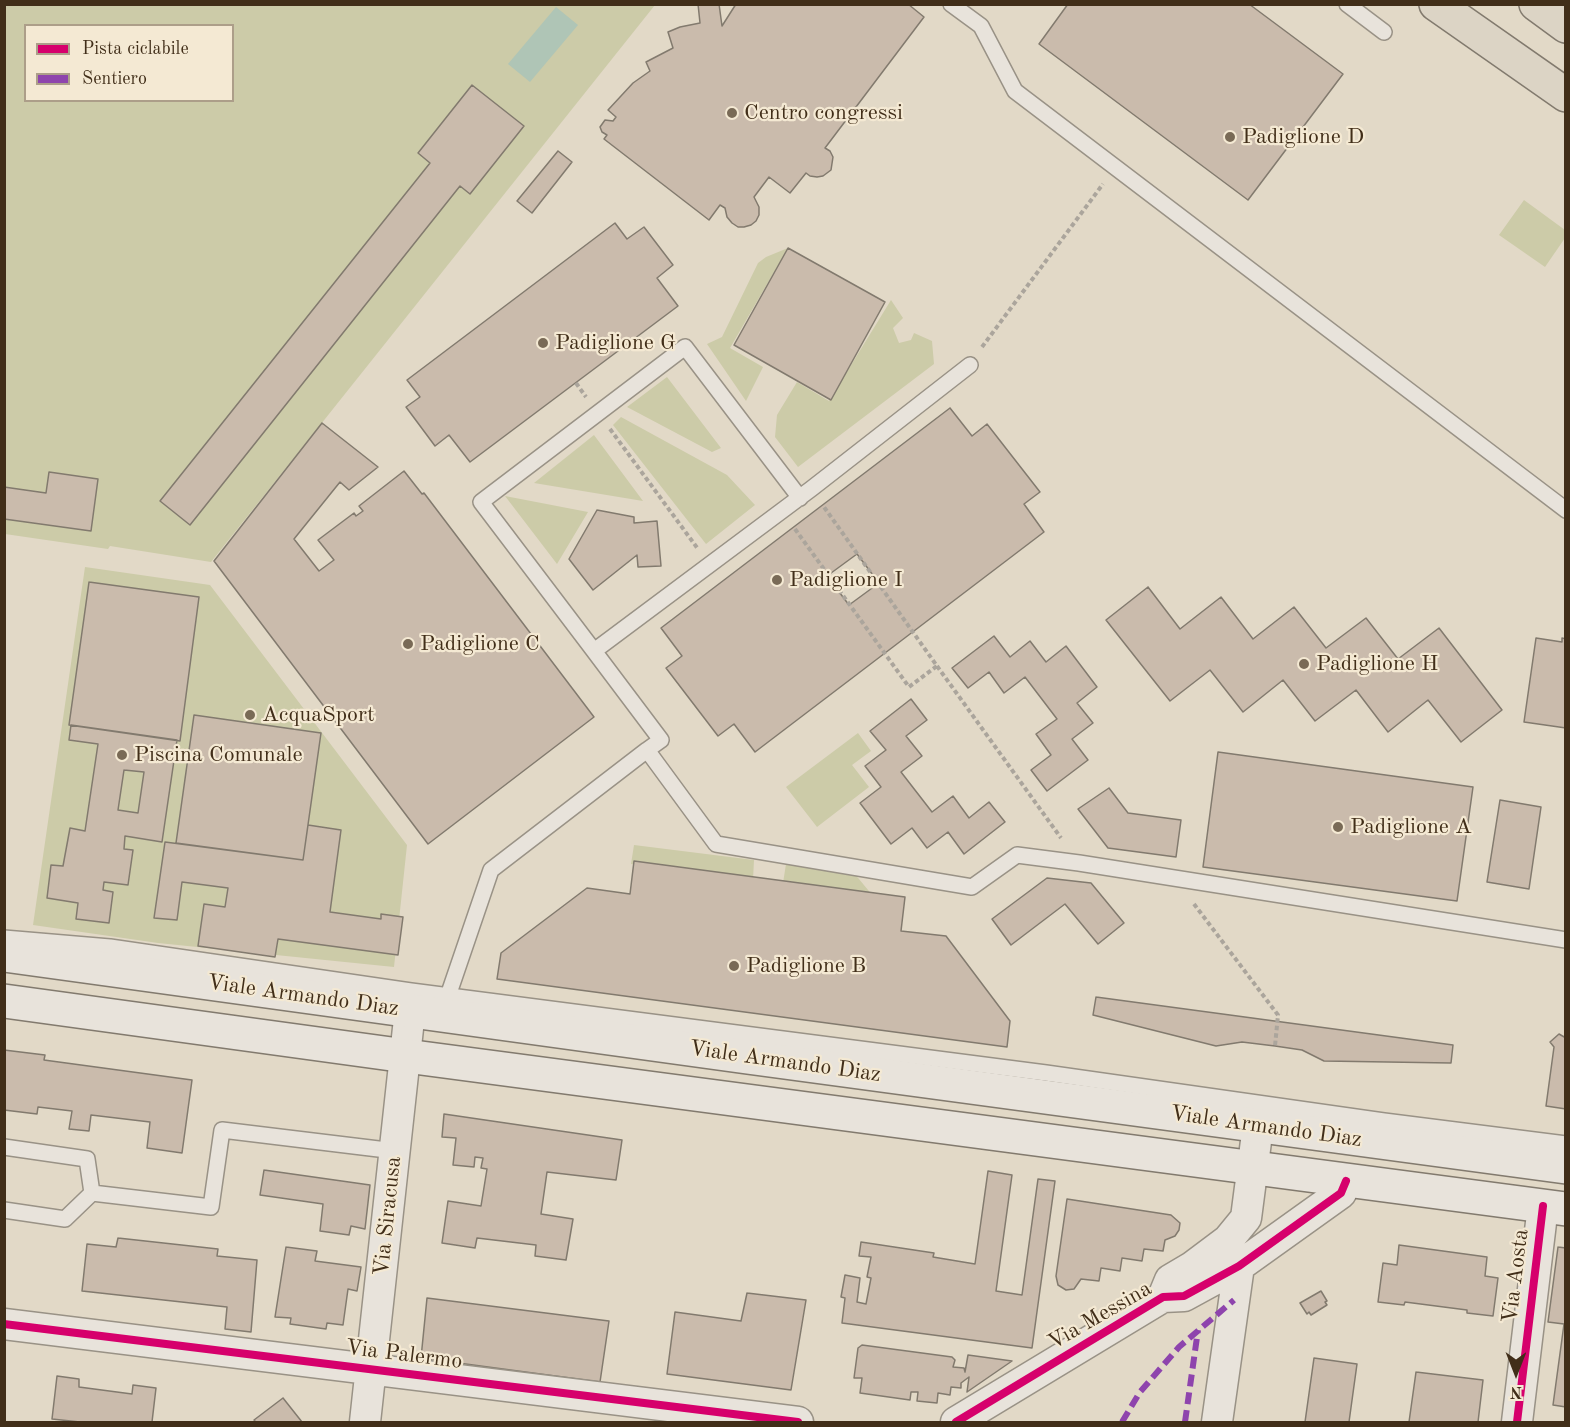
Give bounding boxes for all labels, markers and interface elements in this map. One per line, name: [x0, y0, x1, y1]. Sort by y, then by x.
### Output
legend: [24, 24, 234, 102]
text: Pista ciclabile: [82, 40, 189, 58]
text: Sentiero: [82, 70, 147, 88]
place label: Centro congressi: [744, 100, 903, 126]
marker: Centro congressi: [725, 106, 739, 120]
place label: Padiglione D: [1242, 124, 1364, 150]
marker: Padiglione D: [1223, 130, 1237, 144]
place label: Padiglione G: [555, 330, 676, 356]
marker: Padiglione G: [536, 336, 550, 350]
place label: Padiglione I: [789, 567, 903, 593]
marker: Padiglione I: [770, 573, 784, 587]
place label: Padiglione C: [420, 631, 540, 657]
marker: Padiglione C: [401, 637, 415, 651]
place label: Padiglione H: [1316, 651, 1438, 677]
marker: Padiglione H: [1297, 657, 1311, 671]
place label: AcquaSport: [262, 702, 375, 728]
marker: AcquaSport: [243, 708, 257, 722]
place label: Piscina Comunale: [134, 742, 303, 768]
marker: Piscina Comunale: [115, 748, 129, 762]
place label: Padiglione A: [1350, 814, 1472, 840]
marker: Padiglione A: [1331, 820, 1345, 834]
place label: Padiglione B: [746, 953, 866, 979]
marker: Padiglione B: [727, 959, 741, 973]
street label: Viale Armando Diaz: [205, 969, 401, 1023]
street label: Viale Armando Diaz: [687, 1035, 883, 1089]
street label: Viale Armando Diaz: [1168, 1100, 1364, 1154]
street label: Via Siracusa: [369, 1155, 407, 1277]
street label: Via Aosta: [1497, 1227, 1535, 1325]
street label: Via Messina: [1043, 1276, 1157, 1356]
street label: Via Palermo: [344, 1335, 464, 1375]
north arrow: [1486, 1343, 1546, 1403]
text: N: [1510, 1383, 1522, 1399]

